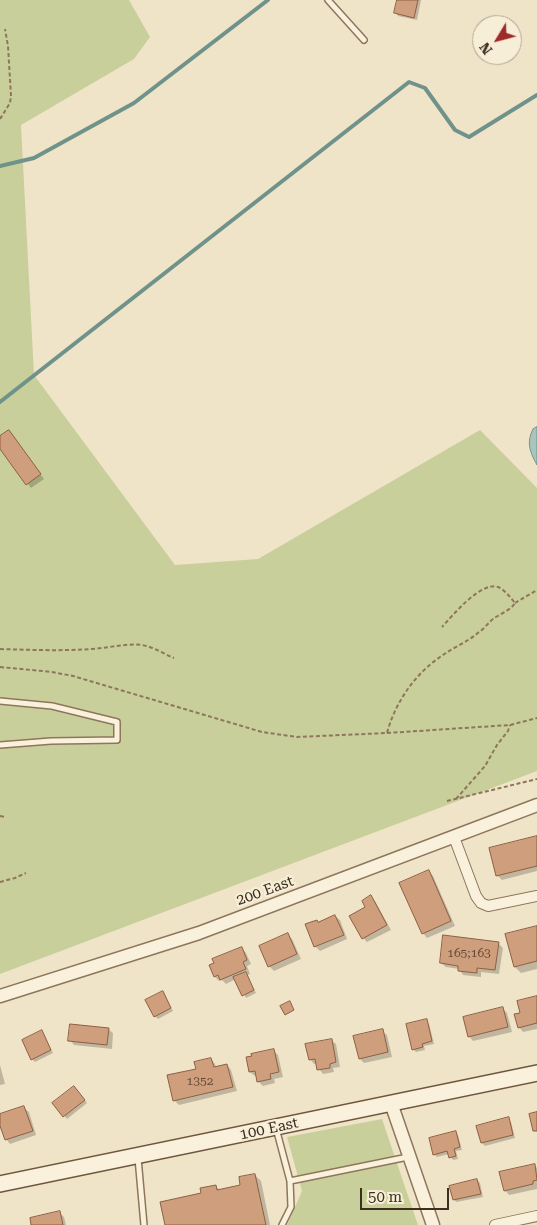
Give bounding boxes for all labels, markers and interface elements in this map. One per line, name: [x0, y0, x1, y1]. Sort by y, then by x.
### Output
north arrow: [472, 15, 522, 65]
text: N: [476, 39, 495, 58]
street label: 200 East: [234, 872, 296, 910]
house number: 165;163: [447, 946, 491, 960]
house number: 1352: [187, 1074, 213, 1088]
street label: 100 East: [238, 1114, 300, 1144]
scale bar: [362, 1178, 451, 1210]
text: 50 m: [368, 1188, 402, 1206]

